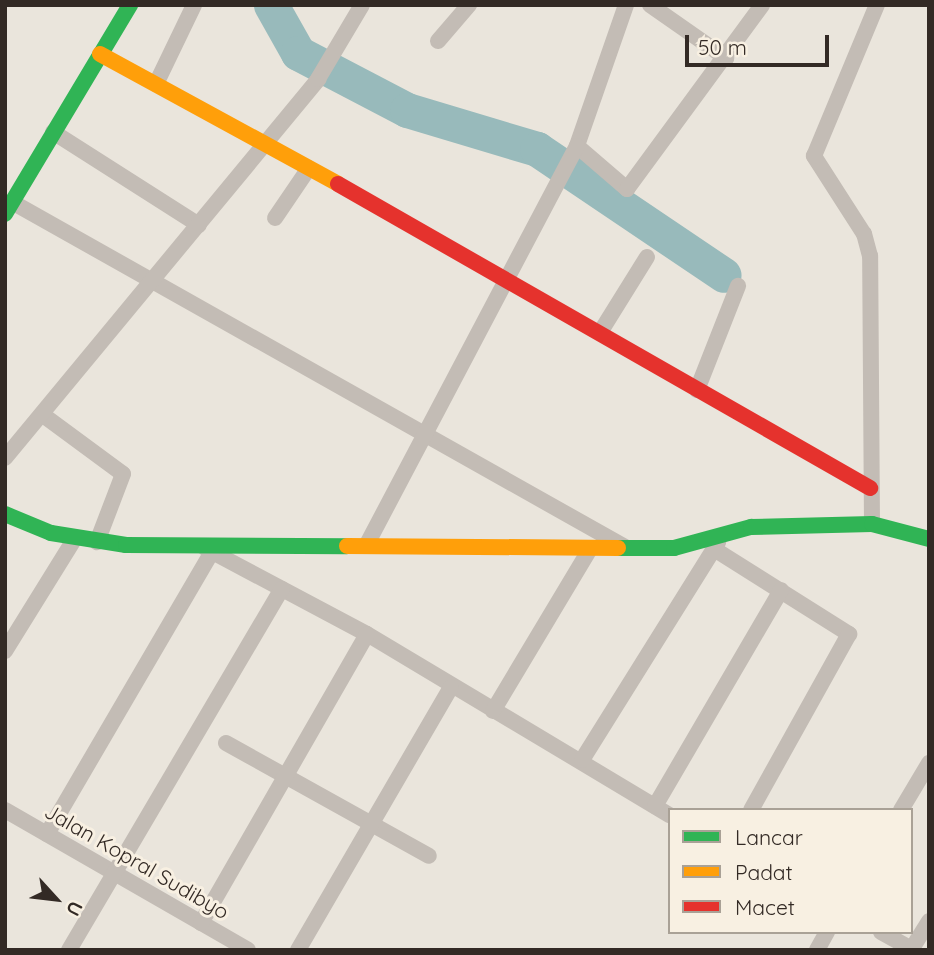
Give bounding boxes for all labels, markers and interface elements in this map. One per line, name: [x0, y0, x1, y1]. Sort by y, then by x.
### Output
scale bar: [689, 21, 832, 65]
text: 50 m: [698, 34, 747, 60]
street label: Jalan Kopral Sudibyo: [40, 798, 234, 924]
legend: [668, 808, 913, 934]
text: Lancar: [735, 824, 803, 850]
text: Padat: [735, 859, 793, 885]
north arrow: [21, 864, 91, 934]
text: Macet: [735, 894, 795, 920]
text: U: [61, 897, 88, 920]

